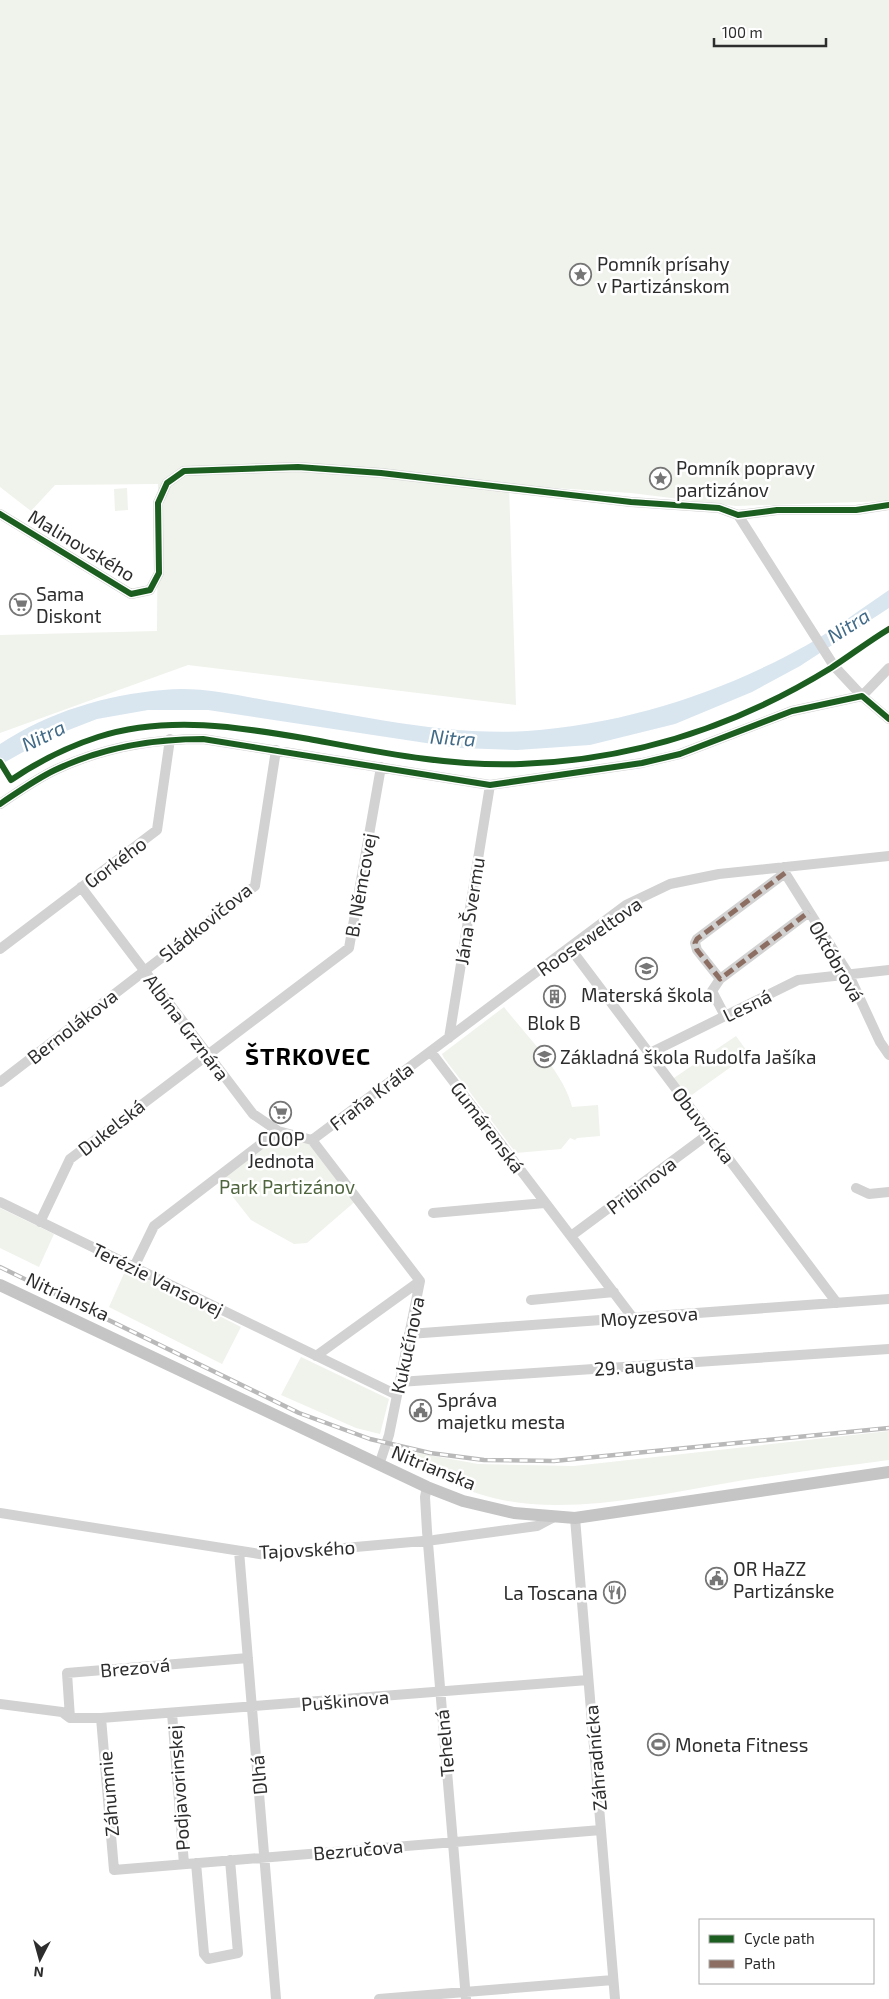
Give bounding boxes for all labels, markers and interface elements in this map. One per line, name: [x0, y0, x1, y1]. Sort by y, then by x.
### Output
scale bar: [714, 15, 826, 47]
text: 100 m: [722, 23, 763, 41]
place label: Pomník prísahy v Partizánskom: [597, 252, 730, 297]
place icon: Pomník prísahy v Partizánskom: [569, 262, 593, 286]
place label: Pomník popravy partizánov: [676, 456, 815, 501]
place icon: Pomník popravy partizánov: [648, 466, 672, 490]
street label: Malinovského: [25, 504, 139, 586]
place label: Sama Diskont: [36, 582, 101, 627]
supermarket icon: Sama Diskont: [8, 592, 32, 616]
water label: Nitra: [822, 603, 874, 647]
water label: Nitra: [17, 714, 69, 756]
water label: Nitra: [429, 723, 477, 751]
street label: Gorkého: [79, 831, 151, 893]
street label: B. Němcovej: [340, 831, 380, 939]
street label: Jána Švermu: [449, 856, 489, 966]
street label: Sládkovičova: [154, 878, 256, 966]
street label: Rooseweltova: [532, 891, 646, 981]
street label: Októbrová: [805, 916, 869, 1006]
school or university icon: Materská škola: [635, 956, 659, 980]
street label: Albína Grznára: [139, 969, 235, 1085]
place label: Materská škola: [581, 983, 713, 1006]
street label: Lesná: [719, 983, 775, 1027]
street label: Bernolákova: [22, 984, 122, 1068]
building icon: Blok B: [542, 984, 566, 1008]
place label: Blok B: [527, 1011, 581, 1034]
district label: ŠTRKOVEC: [245, 1041, 371, 1070]
school or university icon: Základná škola Rudolfa Jašíka: [532, 1044, 556, 1068]
place label: Základná škola Rudolfa Jašíka: [560, 1045, 816, 1068]
street label: Fraňa Kráľa: [325, 1057, 417, 1135]
street label: Gumárenská: [446, 1077, 530, 1177]
street label: Obuvnícka: [668, 1082, 740, 1168]
street label: Dukelská: [73, 1094, 149, 1160]
supermarket icon: COOP Jednota: [269, 1100, 293, 1124]
place label: COOP Jednota: [247, 1127, 315, 1172]
street label: Pribinova: [602, 1151, 680, 1219]
park label: Park Partizánov: [219, 1175, 355, 1198]
street label: Terézie Vansovej: [89, 1237, 227, 1321]
street label: Nitrianska: [23, 1267, 113, 1325]
street label: Kukučínova: [385, 1294, 429, 1396]
street label: Moyzesova: [599, 1301, 699, 1331]
street label: 29. augusta: [593, 1350, 695, 1380]
place label: Správa majetku mesta: [437, 1388, 565, 1433]
public building icon: Správa majetku mesta: [409, 1398, 433, 1422]
street label: Nitrianska: [388, 1440, 480, 1494]
street label: Tajovského: [258, 1535, 356, 1563]
place label: OR HaZZ Partizánske: [733, 1557, 835, 1602]
public building icon: OR HaZZ Partizánske: [705, 1567, 729, 1591]
restaurant icon: La Toscana: [602, 1580, 626, 1604]
place label: La Toscana: [503, 1581, 598, 1604]
street label: Brezová: [99, 1652, 171, 1682]
street label: Puškinova: [300, 1685, 390, 1715]
street label: Záhradnícka: [579, 1704, 611, 1812]
street label: Tehelná: [430, 1708, 458, 1778]
street label: Podjavorinskej: [162, 1724, 194, 1852]
sports icon: Moneta Fitness: [647, 1732, 671, 1756]
place label: Moneta Fitness: [675, 1733, 808, 1756]
street label: Záhumnie: [93, 1750, 123, 1838]
street label: Dlhá: [245, 1754, 271, 1796]
street label: Bezručova: [312, 1834, 404, 1864]
legend: [699, 1919, 874, 1984]
text: Cycle path: [744, 1929, 815, 1947]
north arrow: [15, 1934, 65, 1984]
text: Path: [744, 1954, 775, 1972]
text: N: [33, 1963, 45, 1981]

